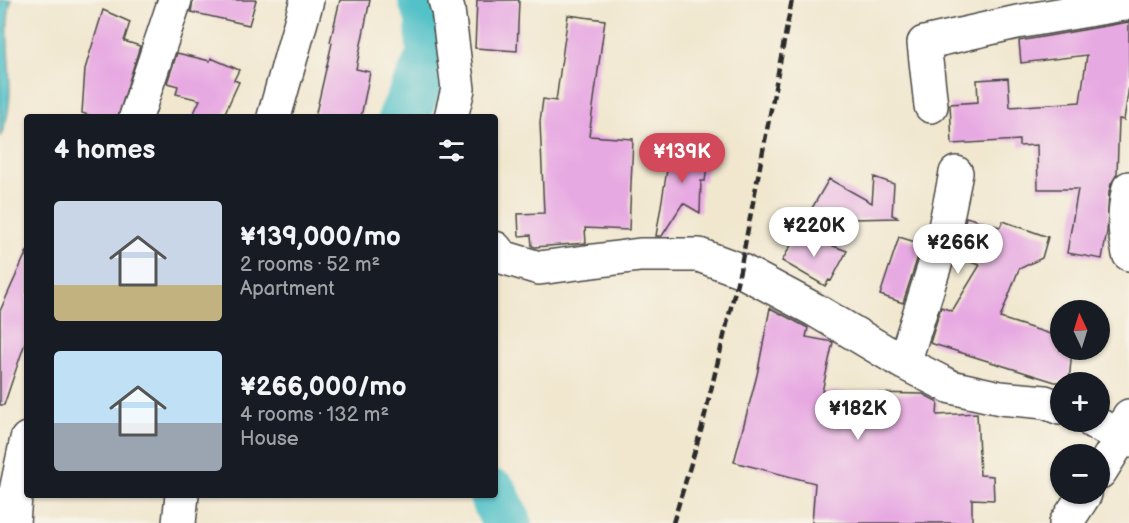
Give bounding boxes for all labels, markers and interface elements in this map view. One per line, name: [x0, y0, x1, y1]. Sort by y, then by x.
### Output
pin: ¥139K: [640, 133, 724, 184]
icon: filters: [435, 134, 468, 167]
text: 4 homes: [54, 135, 155, 166]
text: ¥139K: [653, 140, 711, 164]
pin: ¥220K: [772, 207, 856, 258]
text: ¥220K: [783, 214, 845, 238]
text: ¥139,000/mo: [240, 222, 401, 253]
pin: ¥266K: [916, 224, 1000, 275]
icon: home: [102, 225, 174, 297]
text: ¥266K: [927, 231, 989, 255]
text: 2 rooms · 52 m²: [240, 253, 380, 277]
text: Apartment: [240, 277, 335, 301]
north arrow: [1050, 300, 1110, 360]
map controls: [1050, 300, 1110, 504]
text: ¥266,000/mo: [240, 372, 407, 403]
button: +: [1050, 372, 1110, 432]
icon: home: [102, 375, 174, 447]
pin: ¥182K: [816, 390, 900, 441]
text: ¥182K: [829, 397, 887, 421]
text: 4 rooms · 132 m²: [240, 403, 389, 427]
text: House: [240, 427, 299, 451]
button: −: [1050, 444, 1110, 504]

